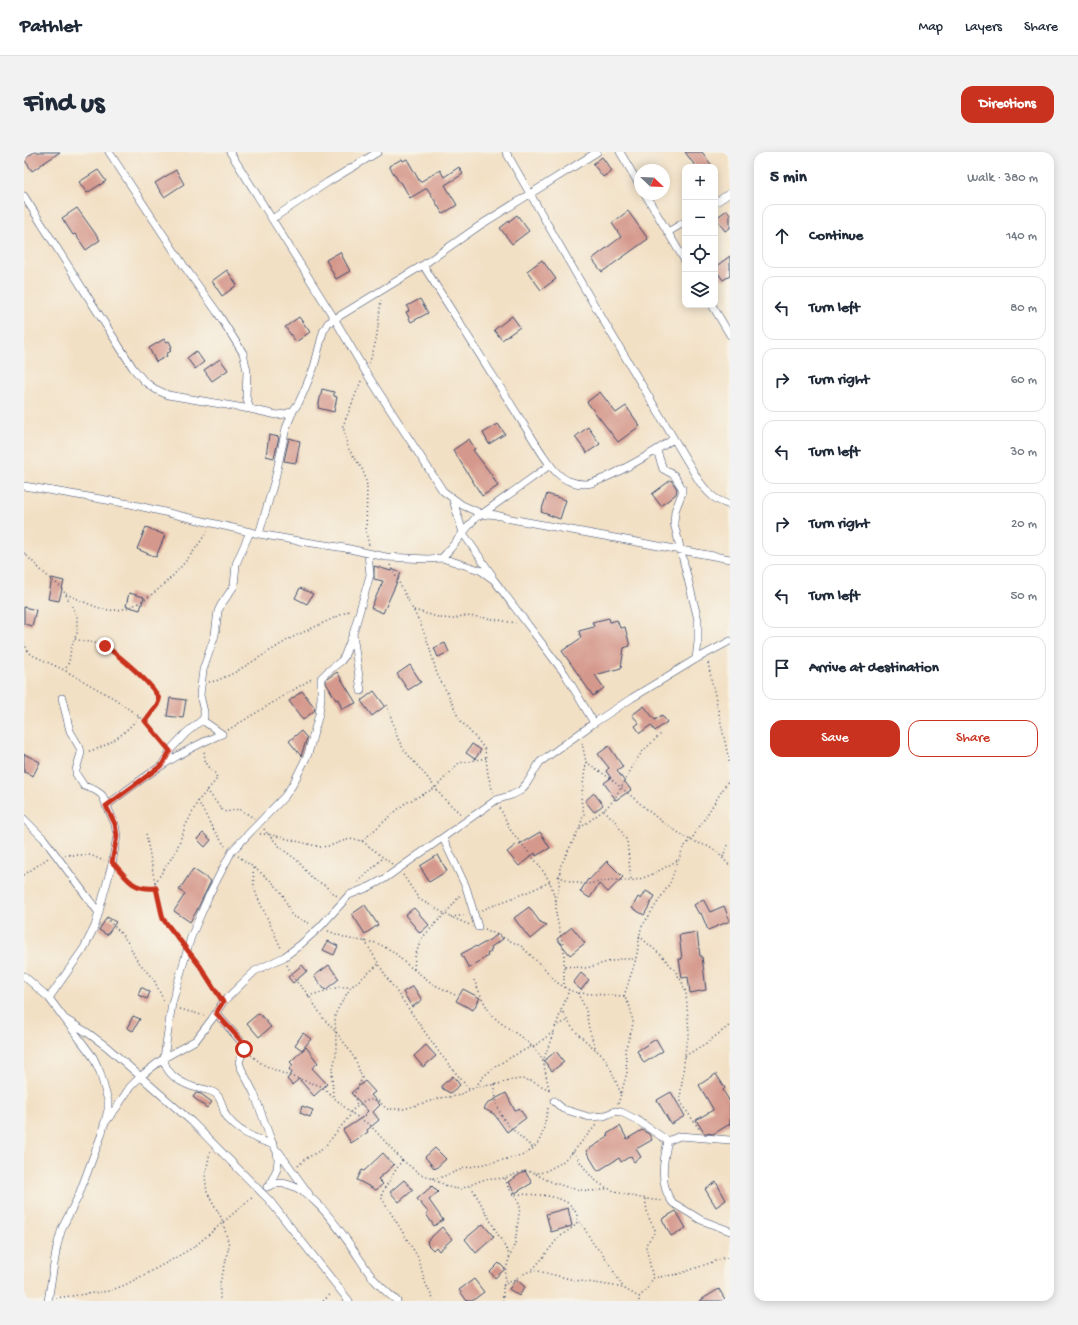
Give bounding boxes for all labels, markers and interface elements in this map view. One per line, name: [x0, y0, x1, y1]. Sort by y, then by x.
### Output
text: Pathlet: [20, 16, 81, 39]
text: Map: [919, 19, 943, 36]
text: Layers: [965, 19, 1002, 36]
text: Share: [1024, 19, 1058, 36]
button: Directions: [961, 86, 1054, 123]
text: Find us: [24, 88, 104, 121]
north arrow: [634, 164, 670, 200]
map controls: [682, 164, 718, 308]
button: +: [682, 164, 718, 200]
text: 5 min: [770, 168, 807, 188]
text: Walk · 380 m: [967, 171, 1038, 186]
button: −: [682, 200, 718, 236]
icon: ahead: [771, 225, 793, 247]
text: Continue: [809, 227, 863, 245]
text: 140 m: [1006, 229, 1037, 244]
button: locate: [682, 236, 718, 272]
button: layers: [682, 272, 718, 308]
icon: left: [771, 297, 793, 319]
text: Turn left: [809, 299, 860, 317]
text: 80 m: [1010, 301, 1037, 316]
icon: right: [771, 369, 793, 391]
text: Turn right: [809, 371, 869, 389]
text: 60 m: [1011, 373, 1037, 388]
icon: left: [771, 441, 793, 463]
text: Turn left: [809, 443, 860, 461]
text: 30 m: [1011, 445, 1037, 460]
icon: right: [771, 513, 793, 535]
text: Turn right: [809, 515, 869, 533]
text: 20 m: [1011, 517, 1037, 532]
icon: left: [771, 585, 793, 607]
text: Turn left: [809, 587, 860, 605]
text: 50 m: [1010, 589, 1037, 604]
route end: [96, 637, 114, 655]
icon: arrive: [771, 657, 793, 679]
text: Arrive at destination: [809, 659, 939, 677]
button: Save: [770, 720, 900, 757]
button: Share: [908, 720, 1038, 757]
route start: [235, 1040, 253, 1058]

